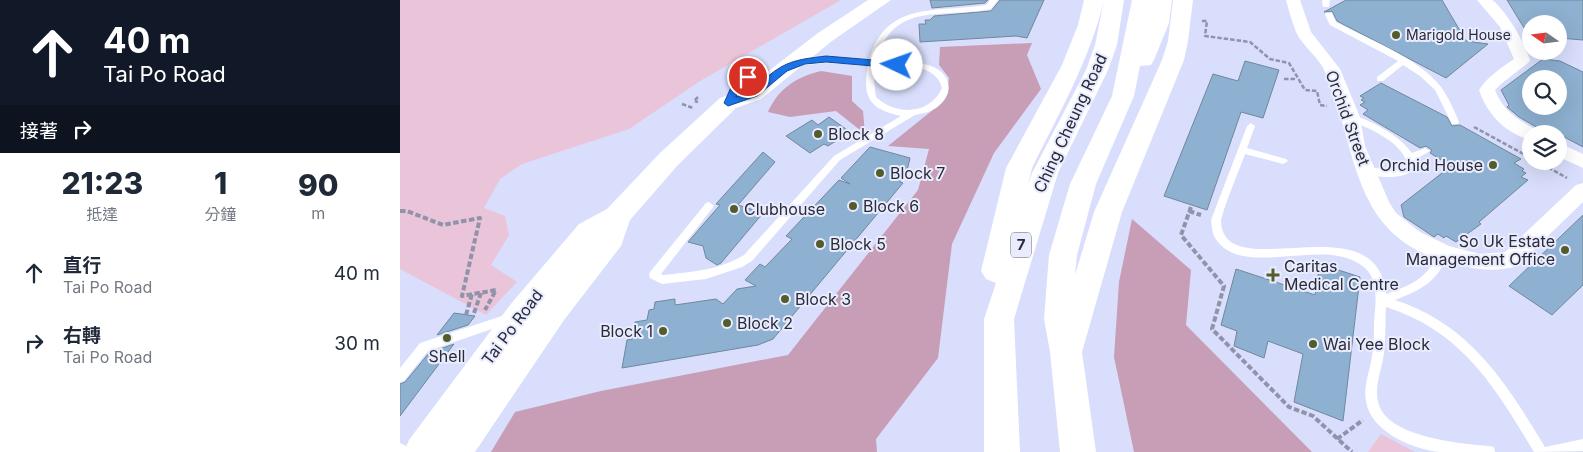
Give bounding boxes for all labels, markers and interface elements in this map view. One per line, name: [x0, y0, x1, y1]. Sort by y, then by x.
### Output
north arrow: [1522, 15, 1568, 60]
map controls: [1522, 15, 1567, 170]
text: 40 m: [103, 19, 191, 61]
icon: ahead: [20, 20, 85, 85]
place label: Marigold House: [1406, 26, 1511, 43]
marker: Marigold House: [1390, 29, 1402, 41]
position arrow: [870, 38, 922, 90]
street label: Ching Cheung Road: [1029, 50, 1111, 196]
pin: [727, 56, 769, 98]
text: Tai Po Road: [103, 61, 226, 87]
icon: arrive: [734, 63, 762, 91]
street label: Orchid Street: [1322, 68, 1374, 168]
button: search: [1522, 70, 1567, 115]
icon: right: [68, 115, 96, 143]
text: 接著: [20, 120, 58, 143]
place label: Block 8: [828, 124, 884, 144]
button: layers: [1522, 125, 1567, 170]
marker: Block 8: [812, 128, 824, 140]
place label: Orchid House: [1380, 155, 1483, 175]
marker: Orchid House: [1487, 159, 1499, 171]
place label: Block 7: [890, 163, 945, 183]
text: 21:23: [61, 165, 143, 201]
text: 1: [214, 165, 227, 201]
text: 90: [298, 167, 339, 203]
marker: Block 7: [874, 167, 886, 179]
place label: Block 6: [863, 196, 919, 216]
place label: Clubhouse: [744, 199, 825, 219]
marker: Block 6: [847, 200, 859, 212]
text: m: [311, 203, 325, 223]
marker: Clubhouse: [728, 203, 740, 215]
text: 抵達: [86, 204, 118, 224]
text: 分鐘: [205, 204, 237, 224]
place label: So Uk Estate Management Office: [1406, 231, 1555, 269]
road number: 7: [1011, 232, 1031, 258]
place label: Block 5: [830, 234, 886, 254]
marker: Block 5: [814, 238, 826, 250]
marker: So Uk Estate Management Office: [1559, 244, 1571, 256]
text: 直行: [63, 254, 101, 277]
place label: Caritas Medical Centre: [1284, 256, 1399, 294]
icon: ahead: [20, 259, 48, 287]
text: 40 m: [334, 262, 380, 285]
marker: Caritas Medical Centre: [1266, 268, 1280, 282]
text: Tai Po Road: [63, 277, 152, 297]
street label: Tai Po Road: [477, 285, 547, 369]
place label: Block 3: [795, 289, 851, 309]
marker: Block 3: [779, 293, 791, 305]
place label: Block 2: [737, 313, 793, 333]
marker: Block 2: [721, 317, 733, 329]
place label: Block 1: [600, 321, 653, 341]
text: 右轉: [63, 324, 101, 347]
marker: Block 1: [657, 325, 669, 337]
icon: right: [20, 329, 48, 357]
text: 30 m: [334, 332, 380, 355]
marker: Shell: [441, 332, 453, 344]
place label: Wai Yee Block: [1323, 334, 1430, 354]
marker: Wai Yee Block: [1307, 338, 1319, 350]
place label: Shell: [429, 346, 465, 366]
text: Tai Po Road: [63, 347, 152, 367]

